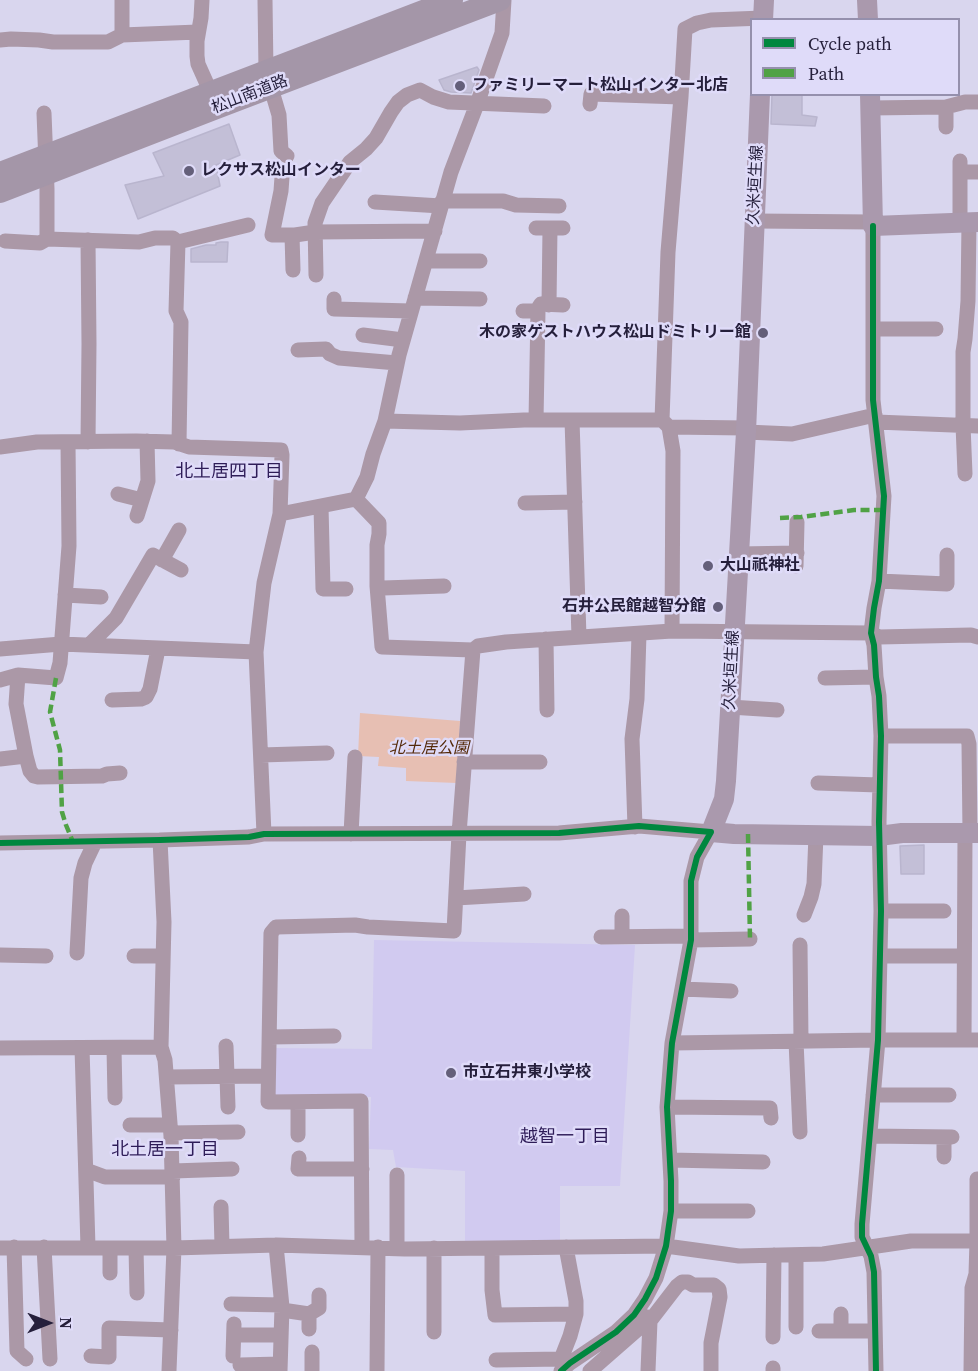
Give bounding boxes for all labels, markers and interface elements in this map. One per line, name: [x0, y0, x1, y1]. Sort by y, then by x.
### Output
legend: [750, 18, 960, 96]
text: Cycle path: [808, 31, 892, 56]
text: Path: [808, 61, 844, 86]
street label: 松山南道路: [209, 72, 291, 118]
place label: ファミリーマート松山インター北店: [472, 76, 728, 96]
marker: ファミリーマート松山インター北店: [453, 79, 467, 93]
street label: 久米垣生線: [744, 145, 768, 225]
place label: レクサス松山インター: [201, 161, 361, 181]
marker: レクサス松山インター: [182, 164, 196, 178]
place label: 木の家ゲストハウス松山ドミトリー館: [479, 323, 751, 343]
marker: 木の家ゲストハウス松山ドミトリー館: [756, 326, 770, 340]
district label: 北土居四丁目: [175, 461, 283, 483]
place label: 大山祇神社: [720, 556, 800, 576]
marker: 大山祇神社: [701, 559, 715, 573]
place label: 石井公民館越智分館: [562, 597, 706, 617]
marker: 石井公民館越智分館: [711, 600, 725, 614]
street label: 久米垣生線: [720, 630, 744, 710]
park label: 北土居公園: [389, 739, 469, 759]
place label: 市立石井東小学校: [463, 1063, 591, 1083]
marker: 市立石井東小学校: [444, 1066, 458, 1080]
district label: 越智一丁目: [520, 1126, 610, 1148]
district label: 北土居一丁目: [111, 1139, 219, 1161]
north arrow: [18, 1293, 78, 1353]
text: N: [55, 1317, 77, 1329]

